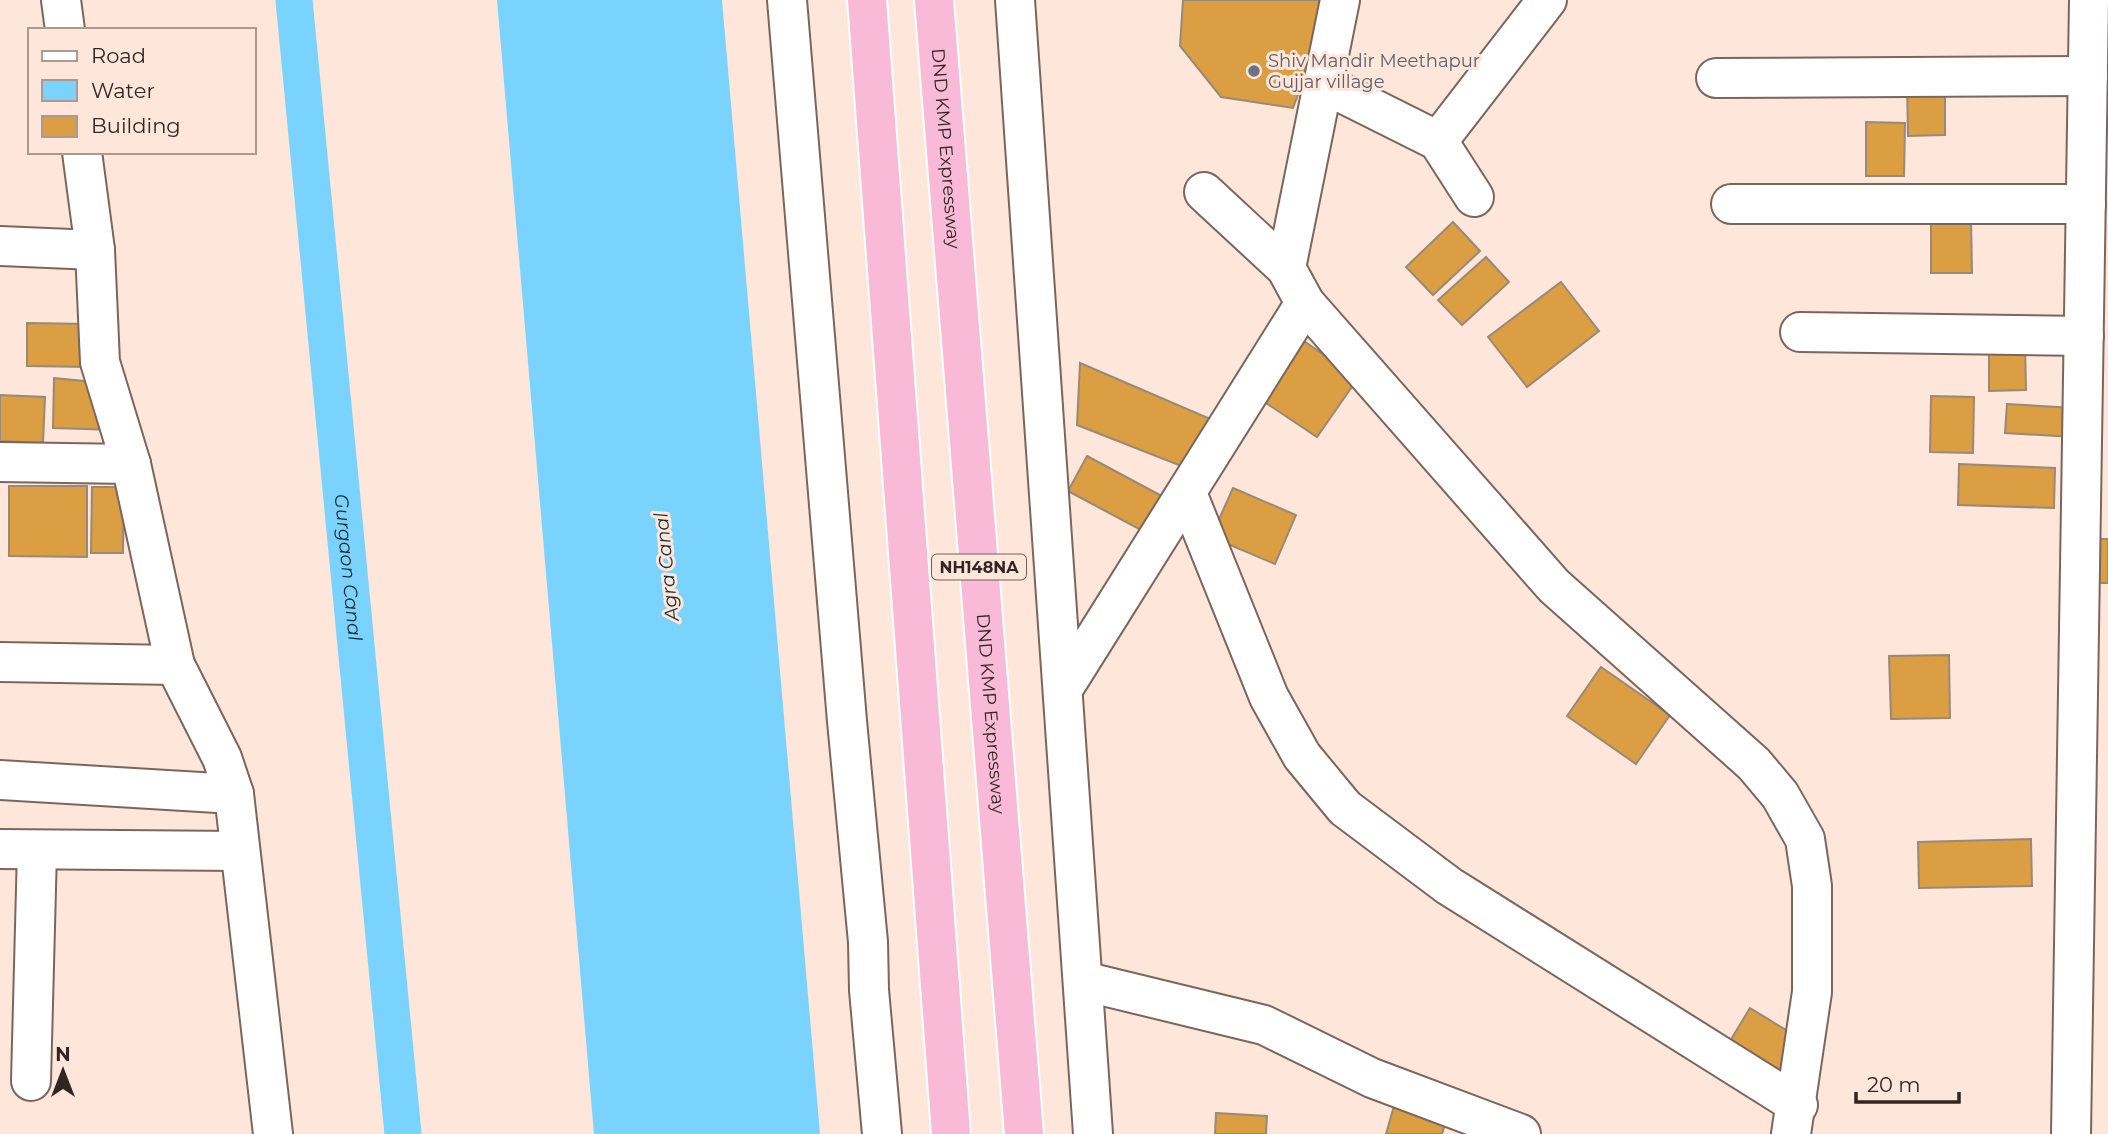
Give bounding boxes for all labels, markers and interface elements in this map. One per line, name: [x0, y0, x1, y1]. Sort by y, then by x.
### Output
legend: [28, 28, 256, 154]
text: Road: [91, 43, 146, 68]
street label: DND KMP Expressway: [927, 47, 965, 250]
place label: Shiv Mandir Meethapur Gujjar village: [1268, 50, 1480, 93]
marker: Shiv Mandir Meethapur Gujjar village: [1246, 63, 1262, 79]
text: Water: [91, 78, 155, 103]
text: Building: [91, 113, 181, 138]
water label: Gurgaon Canal: [330, 493, 367, 643]
water label: Agra Canal: [649, 511, 684, 623]
road number: NH148NA: [932, 554, 1026, 580]
street label: DND KMP Expressway: [972, 613, 1010, 815]
north arrow: [28, 1036, 98, 1106]
text: N: [55, 1043, 71, 1066]
scale bar: [1856, 1060, 1959, 1104]
text: 20 m: [1867, 1072, 1921, 1097]

